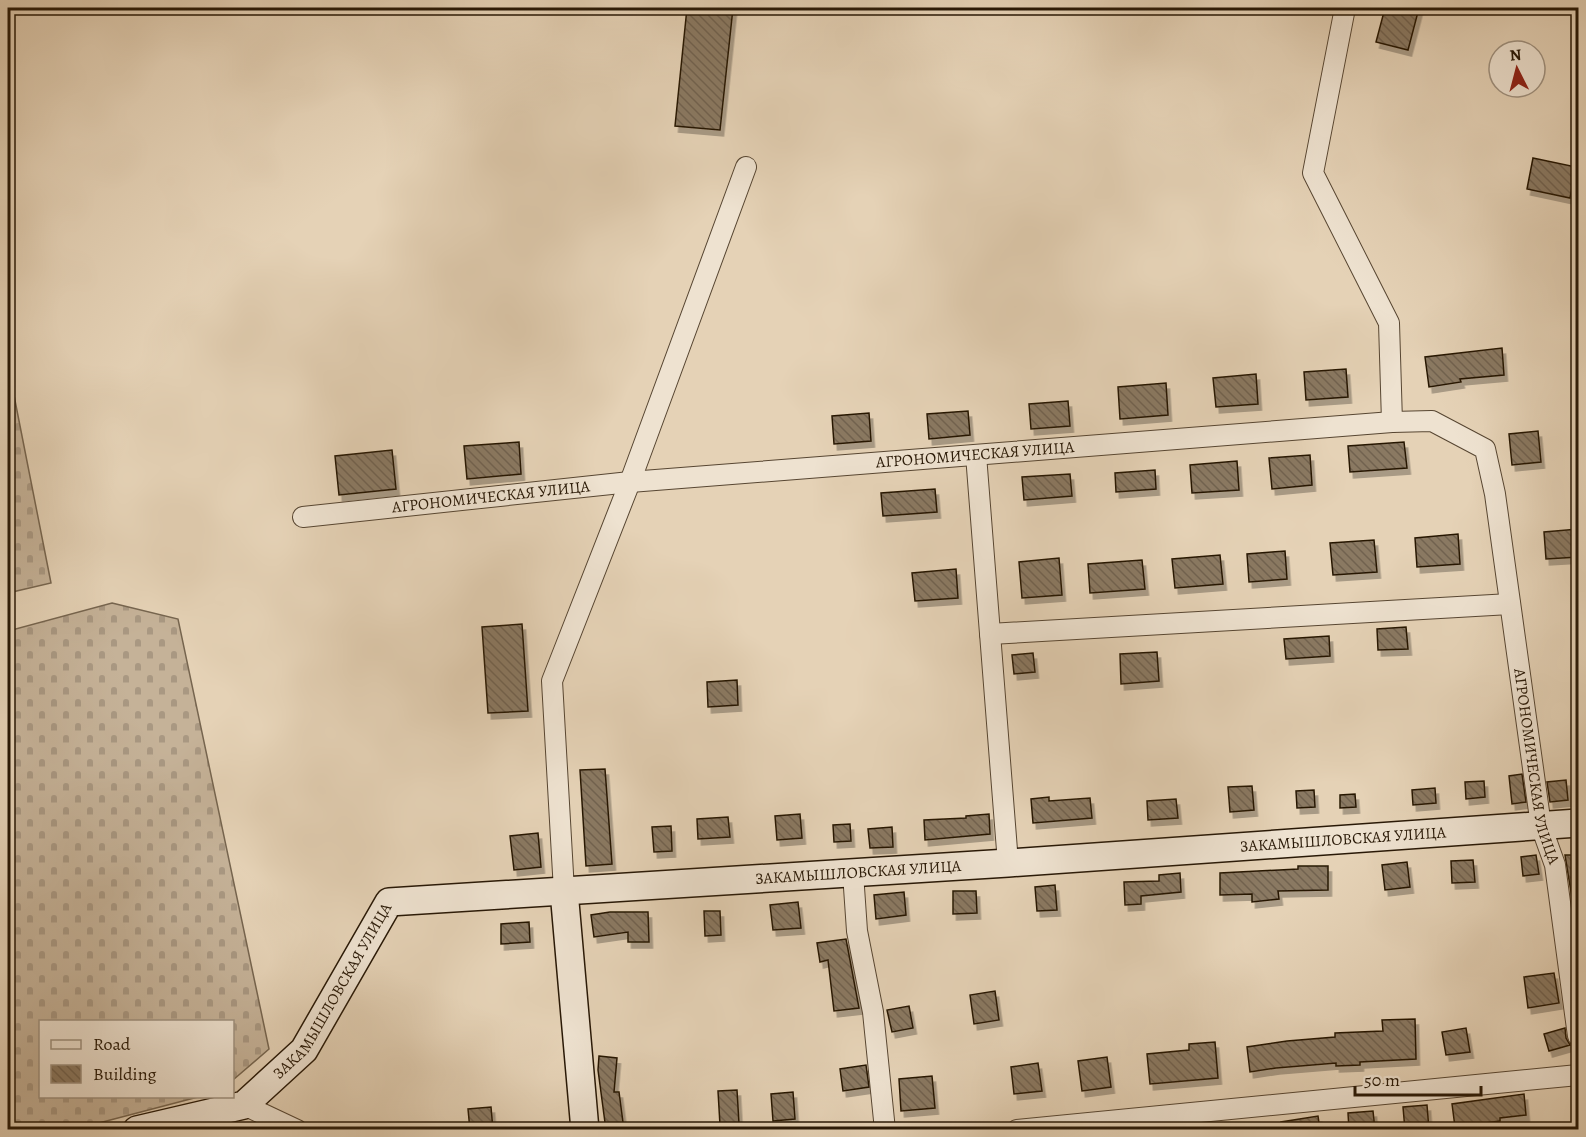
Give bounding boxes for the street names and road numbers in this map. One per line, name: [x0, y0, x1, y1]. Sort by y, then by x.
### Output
street label: АГРОНОМИЧЕСКАЯ УЛИЦА: [874, 436, 1076, 474]
street label: АГРОНОМИЧЕСКАЯ УЛИЦА: [390, 475, 592, 519]
street label: АГРОНОМИЧЕСКАЯ УЛИЦА: [1508, 666, 1565, 868]
street label: ЗАКАМЫШЛОВСКАЯ УЛИЦА: [1239, 821, 1447, 858]
street label: ЗАКАМЫШЛОВСКАЯ УЛИЦА: [754, 855, 962, 890]
street label: ЗАКАМЫШЛОВСКАЯ УЛИЦА: [268, 898, 398, 1084]

